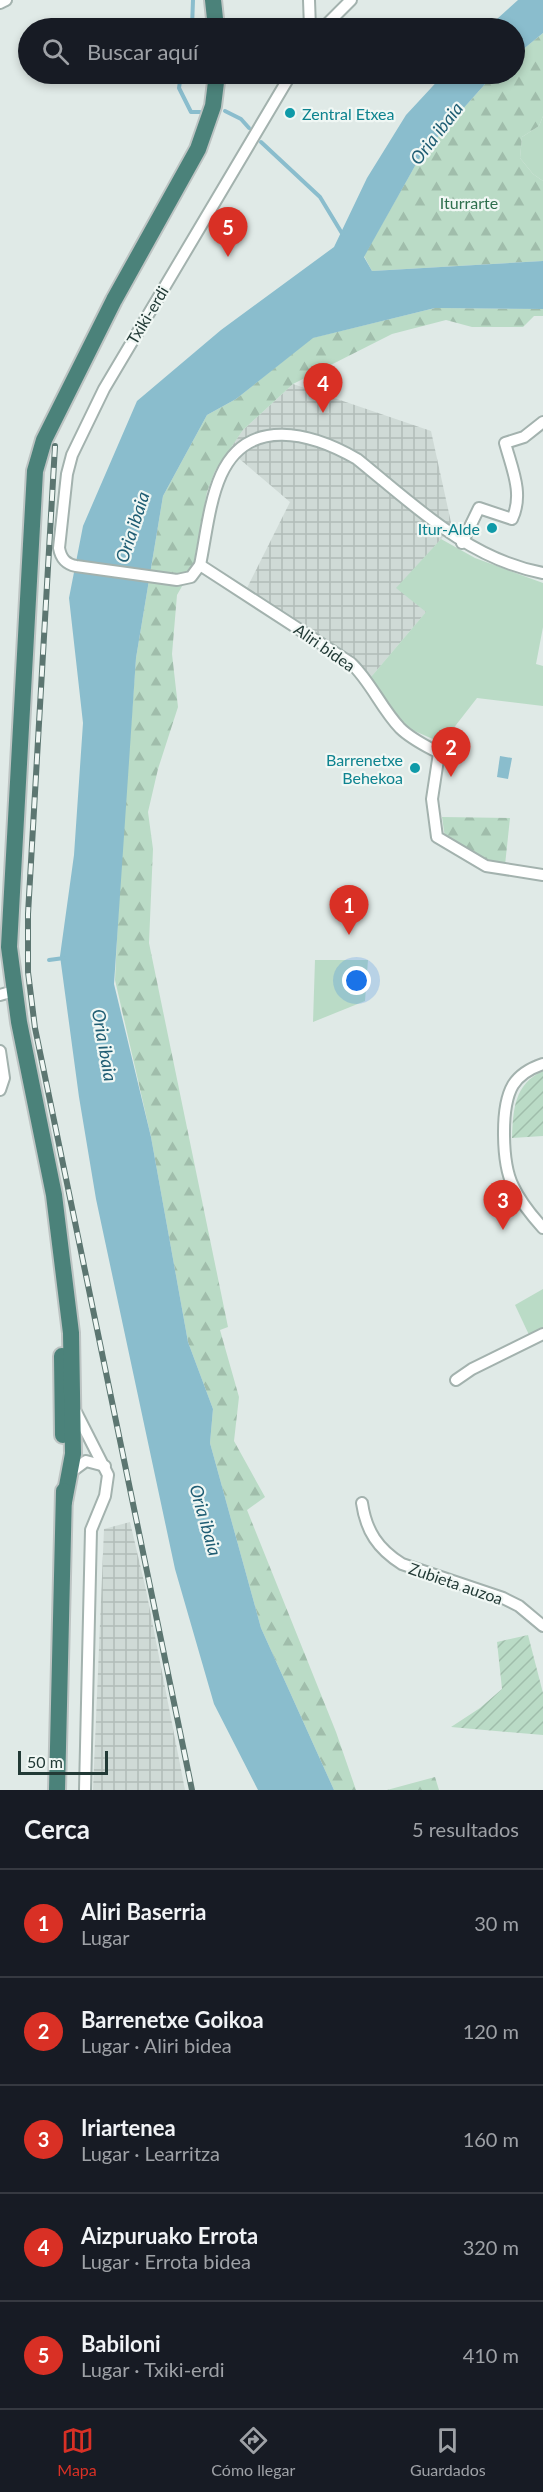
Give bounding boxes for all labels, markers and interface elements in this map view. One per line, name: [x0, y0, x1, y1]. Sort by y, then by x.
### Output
search box: [18, 18, 525, 84]
icon: search: [39, 35, 72, 68]
text: Buscar aquí: [87, 38, 198, 65]
water label: Oria ibaia: [405, 97, 467, 169]
place label: Zentral Etxea: [302, 104, 394, 123]
marker: Zentral Etxea: [283, 106, 297, 120]
park label: Iturrarte: [440, 193, 498, 212]
pin: 5: [208, 208, 248, 257]
street label: Txiki-erdi: [122, 282, 172, 348]
pin: 4: [304, 364, 342, 413]
water label: Oria ibaia: [110, 489, 154, 565]
place label: Itur-Alde: [418, 519, 480, 538]
marker: Itur-Alde: [485, 521, 499, 535]
street label: Aliri bidea: [291, 619, 359, 675]
pin: 2: [432, 728, 470, 777]
place label: Barrenetxe Behekoa: [326, 750, 403, 787]
marker: Barrenetxe Behekoa: [408, 761, 422, 775]
pin: 1: [330, 886, 368, 935]
your location: [342, 966, 371, 995]
water label: Oria ibaia: [88, 1007, 122, 1083]
pin: 3: [484, 1180, 522, 1230]
water label: Oria ibaia: [185, 1482, 227, 1558]
street label: Zubieta auzoa: [407, 1558, 505, 1608]
scale bar: [18, 1748, 108, 1776]
text: 50 m: [27, 1752, 63, 1771]
text: Cerca: [24, 1813, 90, 1845]
text: 5 resultados: [412, 1817, 519, 1841]
text: Aliri Baserria: [81, 1898, 207, 1925]
text: 1: [38, 1911, 49, 1935]
text: 30 m: [474, 1911, 519, 1935]
text: Lugar: [81, 1925, 129, 1949]
text: Barrenetxe Goikoa: [81, 2006, 264, 2033]
text: 2: [38, 2019, 49, 2043]
text: 120 m: [463, 2019, 519, 2043]
text: Lugar · Aliri bidea: [81, 2033, 232, 2057]
text: Iriartenea: [81, 2114, 176, 2141]
text: 3: [38, 2127, 49, 2151]
text: 160 m: [463, 2127, 519, 2151]
text: Lugar · Learritza: [81, 2141, 220, 2165]
text: Aizpuruako Errota: [81, 2222, 258, 2249]
text: 4: [38, 2235, 49, 2259]
text: 320 m: [463, 2235, 519, 2259]
text: Lugar · Errota bidea: [81, 2249, 251, 2273]
text: Babiloni: [81, 2330, 161, 2357]
text: 5: [38, 2343, 49, 2367]
text: 410 m: [463, 2343, 519, 2367]
text: Lugar · Txiki-erdi: [81, 2357, 225, 2381]
tab: Mapa: [57, 2424, 97, 2479]
tab: Cómo llegar: [211, 2424, 295, 2479]
tab: Guardados: [410, 2424, 486, 2479]

